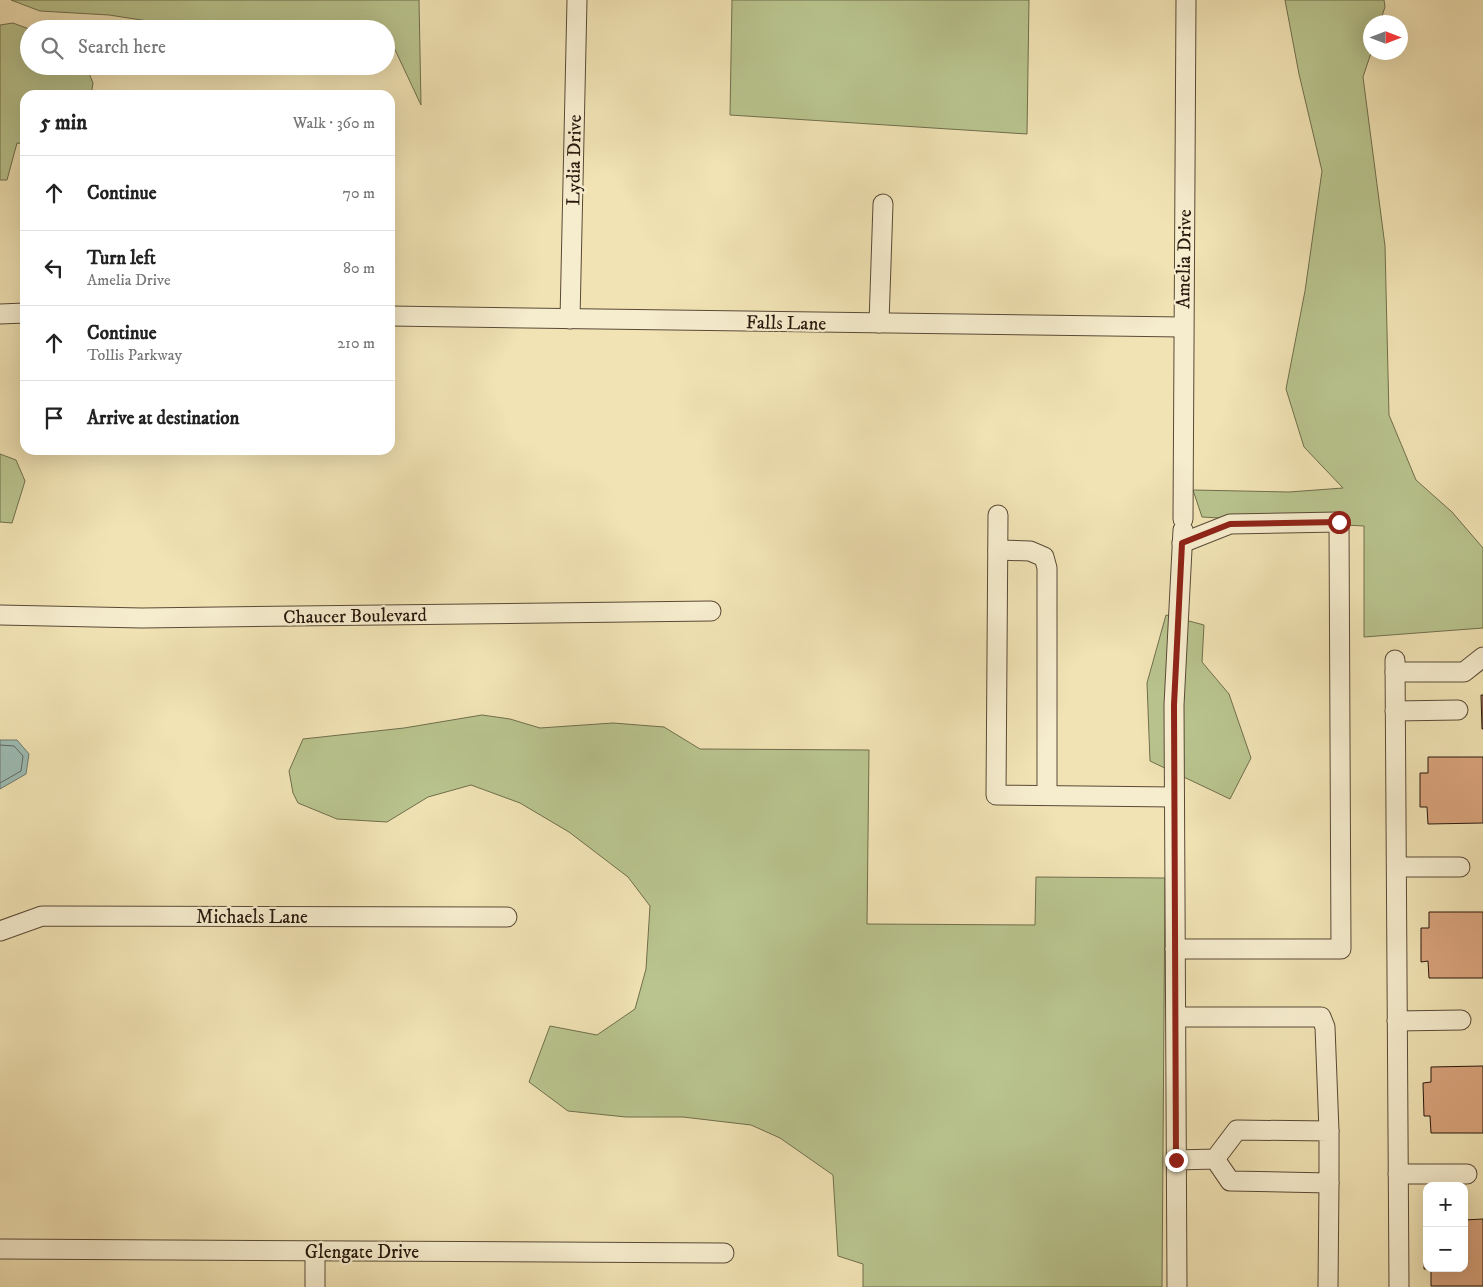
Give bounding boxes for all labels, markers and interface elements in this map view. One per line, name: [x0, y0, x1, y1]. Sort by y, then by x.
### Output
north arrow: [1363, 15, 1408, 60]
search box: [20, 20, 395, 75]
icon: search: [38, 34, 66, 62]
text: Search here: [78, 36, 166, 59]
text: 5 min: [40, 110, 87, 136]
text: Walk · 360 m: [293, 113, 375, 133]
street label: Lydia Drive: [562, 114, 587, 206]
icon: ahead: [40, 179, 68, 207]
text: Continue: [87, 182, 157, 205]
text: 70 m: [343, 183, 375, 203]
street label: Amelia Drive: [1172, 209, 1197, 309]
text: Turn left: [87, 247, 156, 270]
icon: left: [40, 254, 68, 282]
text: 80 m: [343, 258, 375, 278]
text: Amelia Drive: [87, 270, 171, 290]
street label: Falls Lane: [746, 311, 827, 336]
text: Continue: [87, 322, 157, 345]
icon: ahead: [40, 329, 68, 357]
text: 210 m: [337, 333, 375, 353]
text: Tollis Parkway: [87, 345, 182, 365]
icon: arrive: [40, 404, 68, 432]
text: Arrive at destination: [87, 407, 239, 430]
route start: [1328, 511, 1351, 534]
street label: Chaucer Boulevard: [283, 604, 428, 629]
street label: Michaels Lane: [196, 906, 308, 929]
route end: [1165, 1149, 1188, 1172]
map controls: [1423, 1182, 1468, 1272]
button: +: [1423, 1182, 1468, 1227]
button: −: [1423, 1227, 1468, 1272]
street label: Glengate Drive: [305, 1241, 419, 1264]

